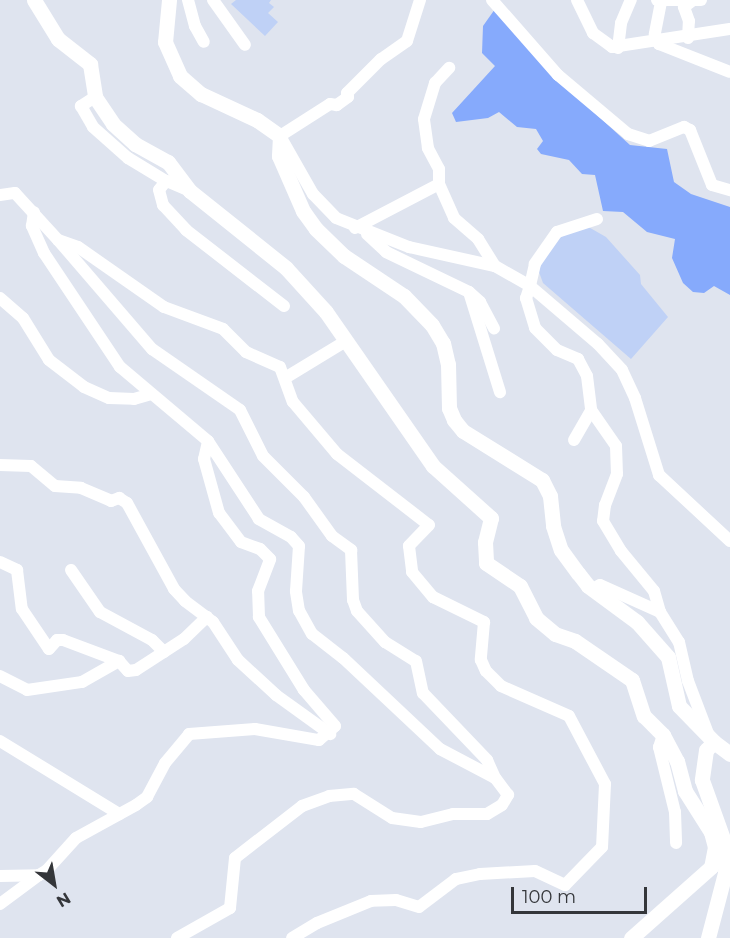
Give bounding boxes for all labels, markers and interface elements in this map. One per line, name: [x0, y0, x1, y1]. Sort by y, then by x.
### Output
north arrow: [24, 854, 84, 914]
scale bar: [514, 875, 650, 913]
text: 100 m: [522, 886, 576, 908]
text: N: [53, 888, 74, 911]

